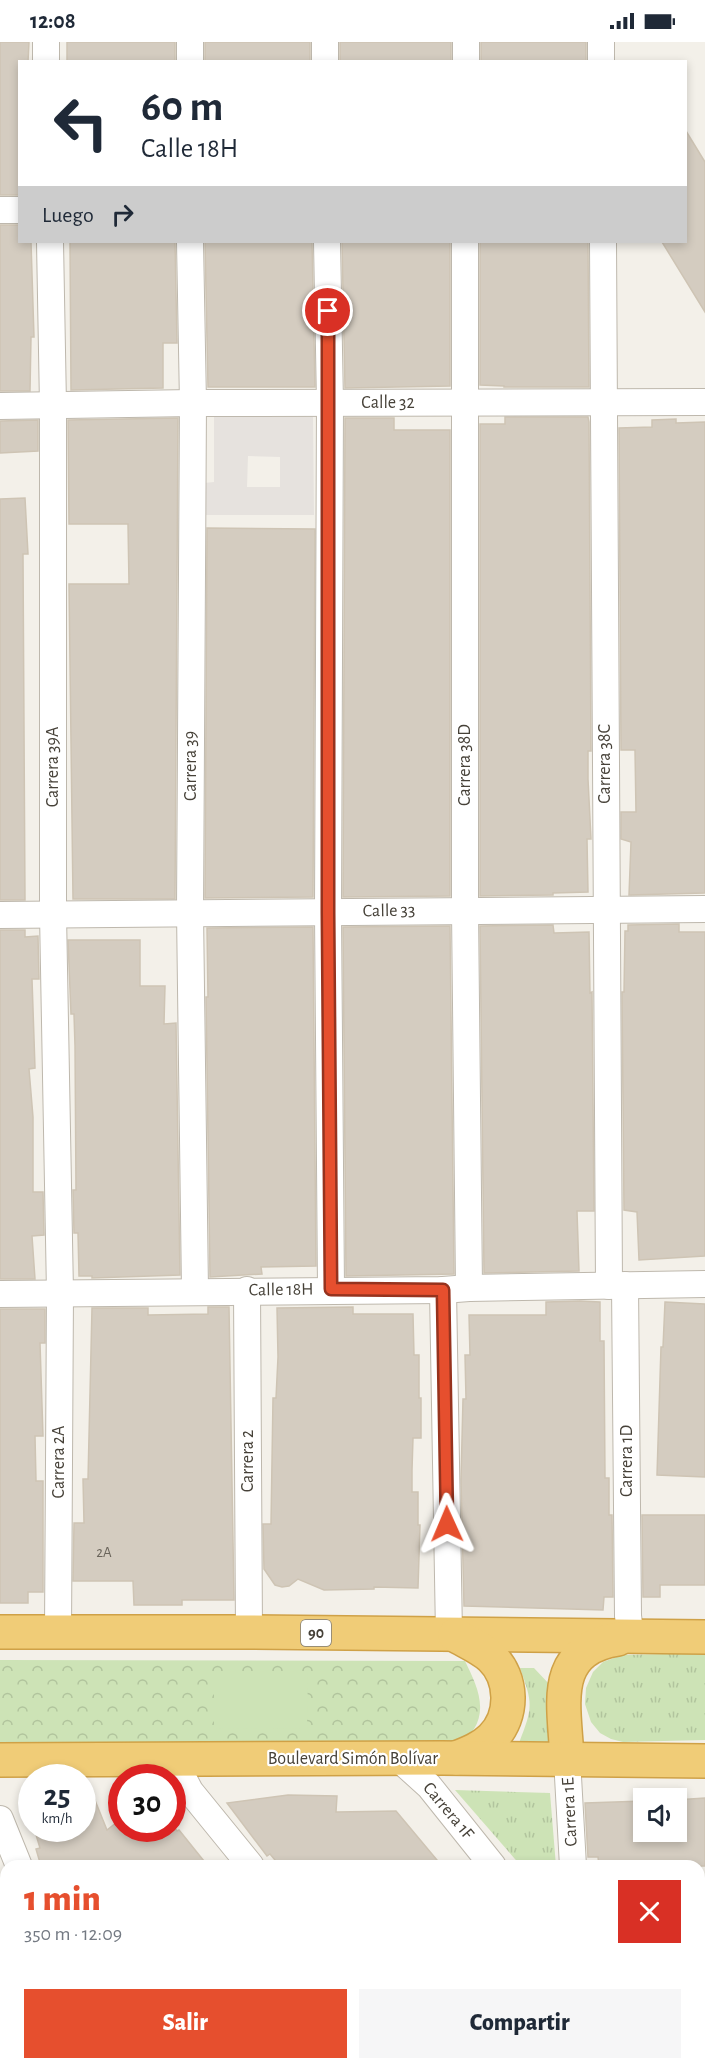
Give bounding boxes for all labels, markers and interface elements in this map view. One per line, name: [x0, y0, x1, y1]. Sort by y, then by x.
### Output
text: 12:08: [30, 10, 76, 32]
icon: left: [42, 84, 120, 162]
text: 60 m: [141, 86, 223, 128]
text: Calle 18H: [141, 135, 238, 162]
icon: right: [106, 198, 139, 231]
text: Luego: [42, 204, 94, 226]
pin: [302, 285, 353, 336]
icon: arrive: [311, 294, 344, 327]
street label: Calle 32: [361, 394, 415, 412]
street label: Carrera 38D: [456, 724, 474, 806]
street label: Carrera 38C: [596, 724, 614, 804]
street label: Carrera 39A: [44, 726, 62, 807]
street label: Carrera 39: [182, 731, 200, 801]
street label: Calle 33: [363, 902, 415, 920]
street label: Calle 18H: [248, 1280, 314, 1300]
street label: Carrera 2A: [50, 1425, 68, 1498]
street label: Carrera 1D: [618, 1425, 636, 1497]
street label: Carrera 2: [239, 1430, 257, 1492]
position arrow: [415, 1492, 479, 1556]
house number: 2A: [96, 1545, 112, 1560]
road number: 90: [301, 1620, 331, 1646]
street label: Boulevard Simón Bolívar: [268, 1750, 438, 1768]
speed limit sign: 30: [108, 1764, 186, 1842]
street label: Carrera 1E: [559, 1777, 581, 1847]
street label: Carrera 1F: [419, 1779, 477, 1843]
text: 25: [43, 1781, 71, 1811]
map controls: [633, 1788, 687, 1842]
button: sound: [633, 1788, 687, 1842]
text: km/h: [42, 1811, 72, 1826]
button: close: [618, 1880, 681, 1943]
text: 1 min: [24, 1881, 101, 1917]
text: 350 m · 12:09: [24, 1924, 122, 1944]
button: Salir: [24, 1989, 347, 2058]
button: Compartir: [359, 1989, 681, 2058]

